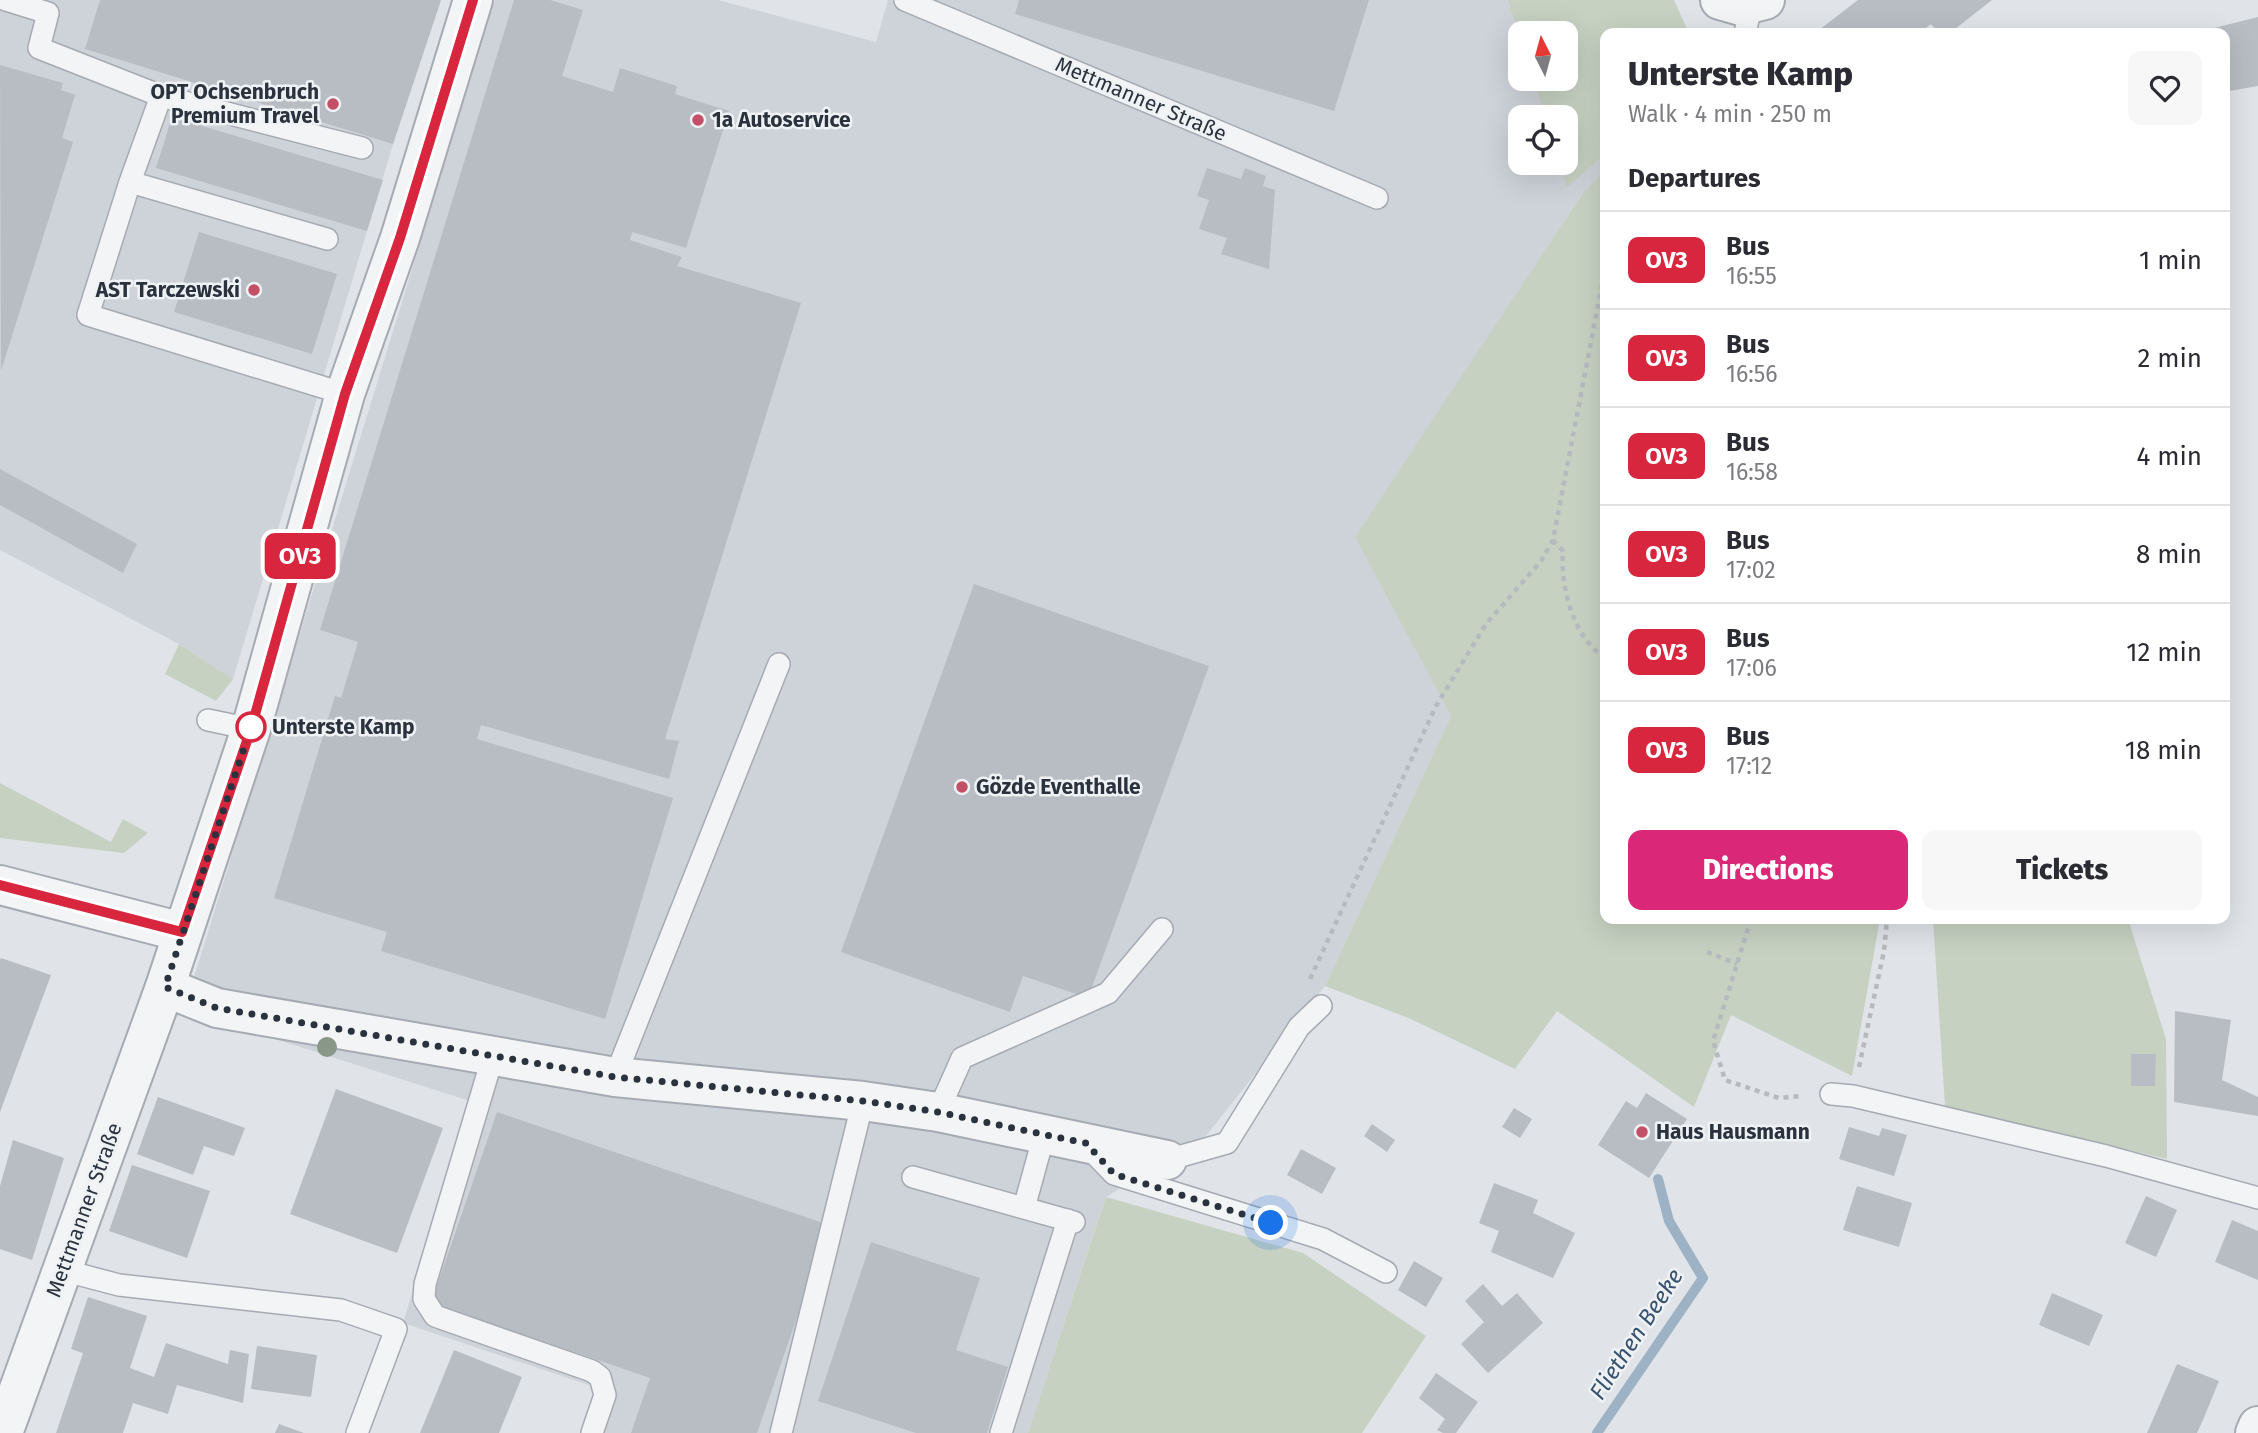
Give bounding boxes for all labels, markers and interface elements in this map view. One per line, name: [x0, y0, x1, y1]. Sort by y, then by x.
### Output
north arrow: [1508, 21, 1578, 91]
map controls: [1508, 21, 1578, 175]
street label: Mettmanner Straße: [1051, 51, 1231, 147]
button: heart: [2128, 51, 2202, 125]
text: Unterste Kamp: [1628, 54, 1853, 94]
place label: OPT Ochsenbruch Premium Travel: [150, 79, 320, 129]
marker: OPT Ochsenbruch Premium Travel: [325, 96, 341, 112]
text: Walk · 4 min · 250 m: [1628, 100, 1832, 128]
button: locate: [1508, 105, 1578, 175]
place label: 1a Autoservice: [712, 107, 851, 133]
marker: 1a Autoservice: [690, 112, 706, 128]
text: Departures: [1628, 163, 1761, 194]
text: Bus: [1726, 231, 1769, 262]
text: 1 min: [2139, 245, 2202, 276]
text: OV3: [1645, 246, 1688, 274]
text: 16:55: [1726, 262, 1777, 290]
place label: AST Tarczewski: [95, 277, 240, 303]
marker: AST Tarczewski: [246, 282, 262, 298]
text: Bus: [1726, 329, 1769, 360]
text: 2 min: [2137, 343, 2202, 374]
text: OV3: [1645, 344, 1688, 372]
text: 16:56: [1726, 360, 1778, 388]
text: Bus: [1726, 427, 1769, 458]
text: 4 min: [2136, 441, 2202, 472]
text: OV3: [1645, 442, 1688, 470]
text: 16:58: [1726, 458, 1778, 486]
text: Bus: [1726, 525, 1769, 556]
line badge: OV3: [260, 533, 340, 579]
text: 8 min: [2136, 539, 2202, 570]
text: OV3: [1645, 540, 1688, 568]
text: OV3: [279, 542, 321, 570]
text: 17:02: [1726, 556, 1776, 584]
text: Bus: [1726, 623, 1769, 654]
text: 12 min: [2126, 637, 2202, 668]
text: OV3: [1645, 638, 1688, 666]
text: 17:06: [1726, 654, 1777, 682]
marker: Unterste Kamp: [236, 712, 266, 742]
place label: Unterste Kamp: [272, 714, 415, 740]
text: Bus: [1726, 721, 1769, 752]
text: 18 min: [2125, 735, 2202, 766]
text: OV3: [1645, 736, 1688, 764]
text: 17:12: [1726, 752, 1772, 780]
place label: Gözde Eventhalle: [976, 774, 1141, 800]
marker: Gözde Eventhalle: [954, 779, 970, 795]
button: Directions: [1628, 830, 1908, 910]
button: Tickets: [1922, 830, 2202, 910]
street label: Mettmanner Straße: [40, 1119, 128, 1301]
place label: Haus Hausmann: [1656, 1119, 1810, 1145]
marker: Haus Hausmann: [1634, 1124, 1650, 1140]
your location: [1253, 1205, 1288, 1240]
water label: Fliethen Beeke: [1583, 1263, 1689, 1405]

